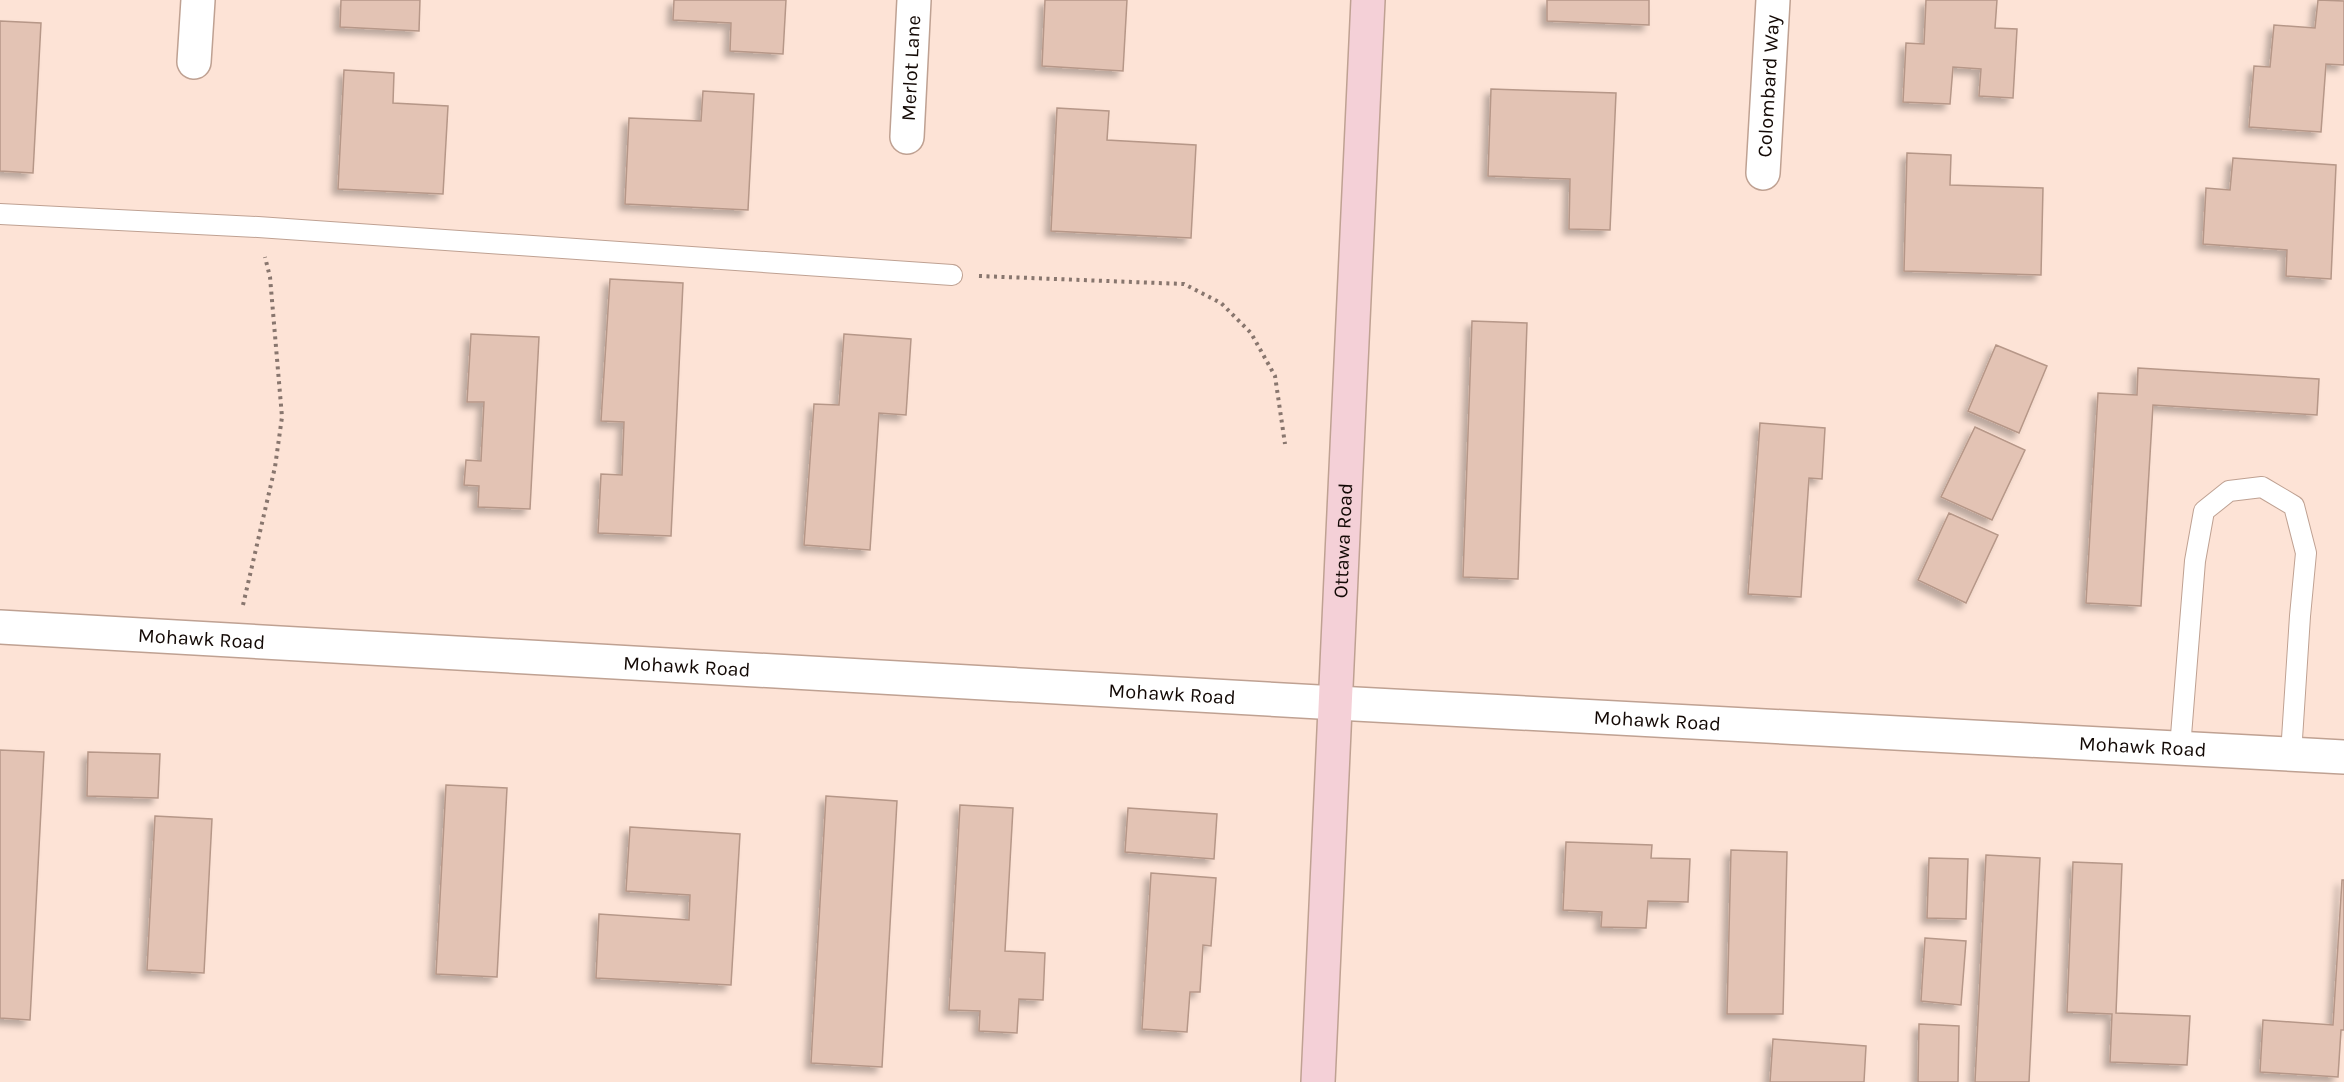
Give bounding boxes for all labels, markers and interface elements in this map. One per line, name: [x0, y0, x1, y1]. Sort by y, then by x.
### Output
street label: Colombard Way: [1752, 14, 1784, 158]
street label: Merlot Lane: [896, 15, 925, 122]
street label: Ottawa Road: [1329, 482, 1357, 599]
street label: Mohawk Road: [137, 623, 266, 654]
street label: Mohawk Road: [623, 651, 751, 681]
street label: Mohawk Road: [1108, 679, 1236, 709]
street label: Mohawk Road: [1593, 705, 1722, 735]
street label: Mohawk Road: [2078, 731, 2207, 761]

